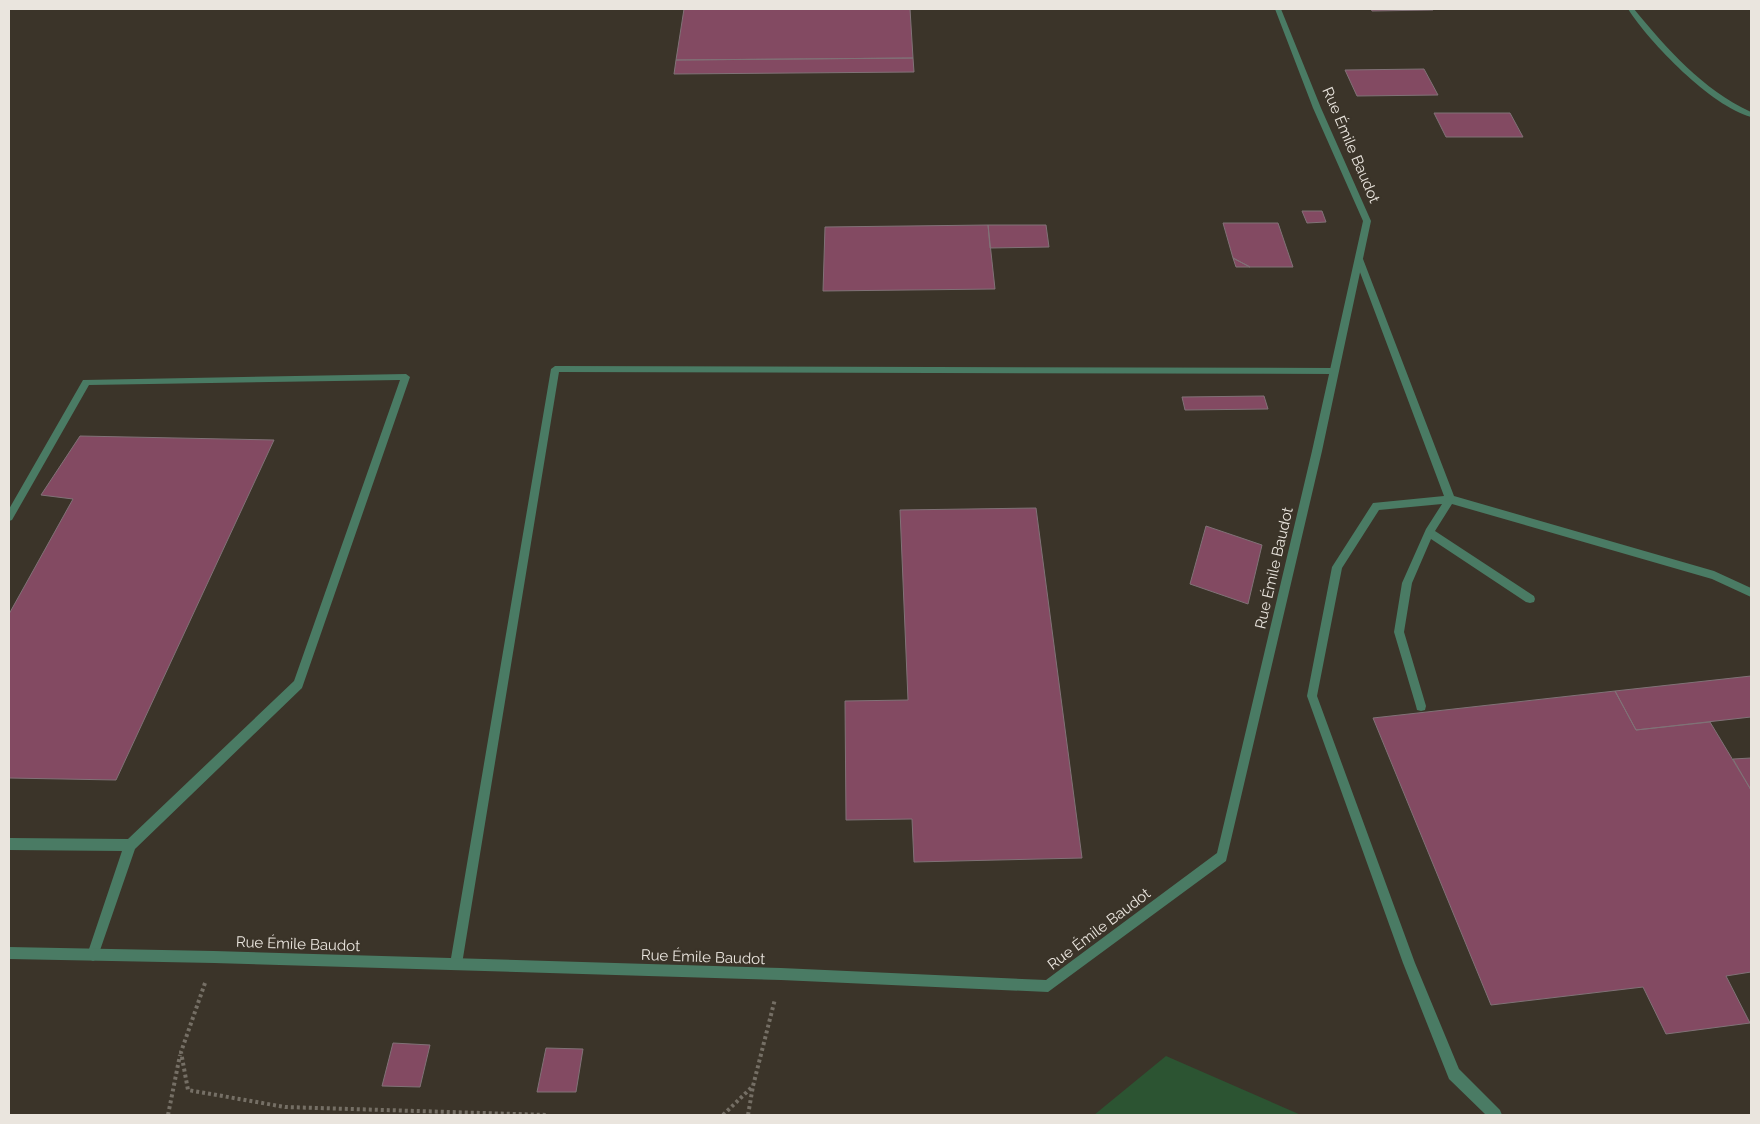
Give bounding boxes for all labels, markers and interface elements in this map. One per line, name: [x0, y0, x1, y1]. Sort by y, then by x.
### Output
street label: Rue Émile Baudot: [1318, 84, 1384, 206]
street label: Rue Émile Baudot: [1251, 505, 1297, 631]
street label: Rue Émile Baudot: [1044, 884, 1154, 974]
street label: Rue Émile Baudot: [236, 933, 360, 955]
street label: Rue Émile Baudot: [641, 946, 765, 968]

